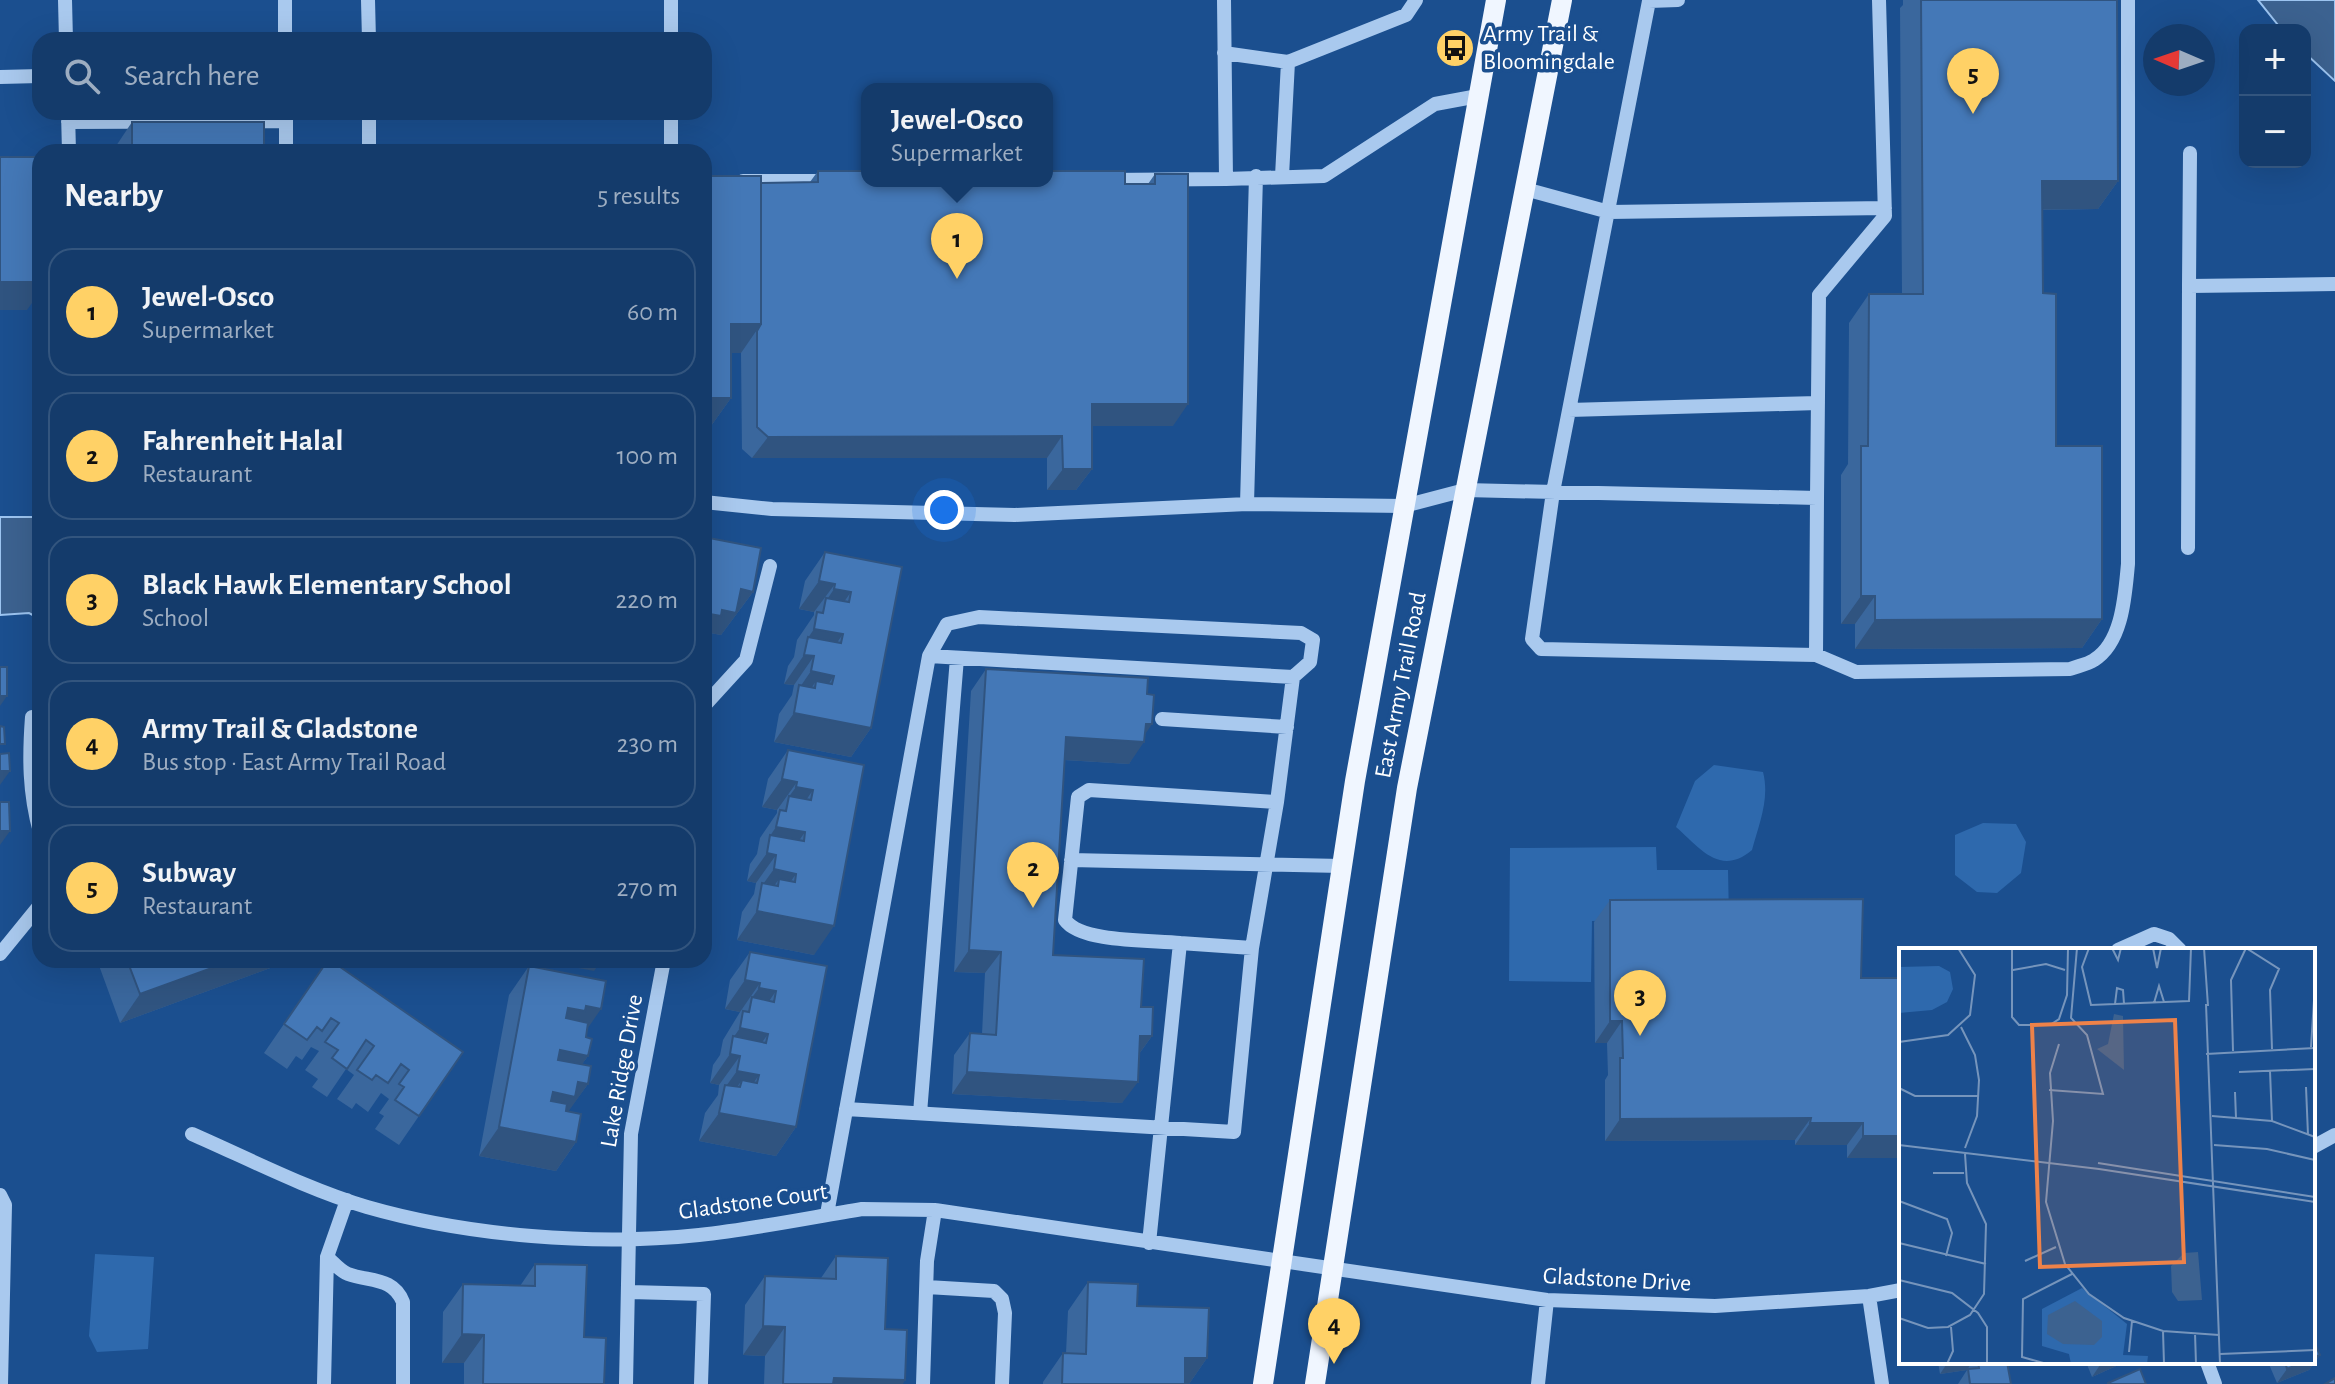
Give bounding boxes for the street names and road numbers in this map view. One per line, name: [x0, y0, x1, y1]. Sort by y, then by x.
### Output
street label: East Army Trail Road: [1371, 590, 1431, 780]
street label: Lake Ridge Drive: [597, 993, 647, 1149]
street label: Gladstone Court: [677, 1180, 829, 1224]
street label: Gladstone Drive: [1542, 1264, 1692, 1296]

